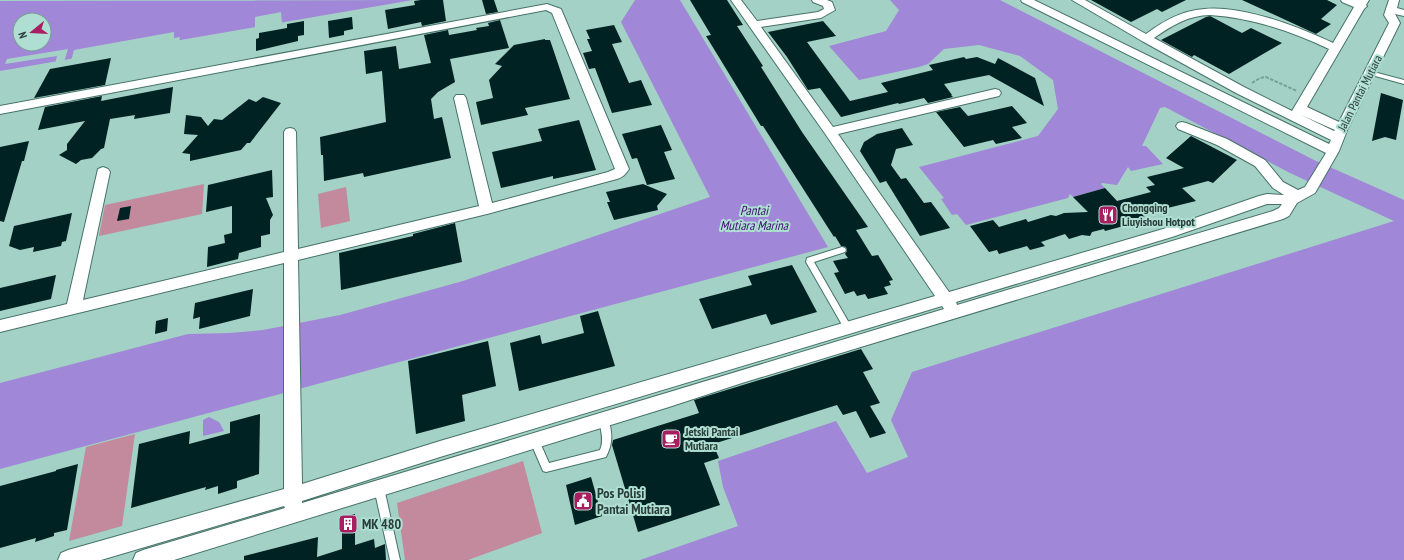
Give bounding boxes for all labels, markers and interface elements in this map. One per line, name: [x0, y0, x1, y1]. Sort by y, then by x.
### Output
north arrow: [12, 12, 52, 52]
text: N: [15, 30, 30, 40]
street label: Jalan Pantai Mutiara: [1334, 52, 1385, 134]
place label: Chongqing Liuyishou Hotpot: [1122, 200, 1195, 229]
water label: Pantai Mutiara Marina: [720, 202, 789, 234]
restaurant icon: Chongqing Liuyishou Hotpot: [1097, 204, 1119, 226]
place label: Jetski Pantai Mutiara: [684, 424, 739, 453]
cafe icon: Jetski Pantai Mutiara: [660, 428, 682, 450]
place label: Pos Polisi Pantai Mutiara: [597, 484, 670, 518]
public building icon: Pos Polisi Pantai Mutiara: [572, 490, 594, 512]
building icon: MK 480: [337, 513, 359, 535]
place label: MK 480: [362, 515, 401, 533]

